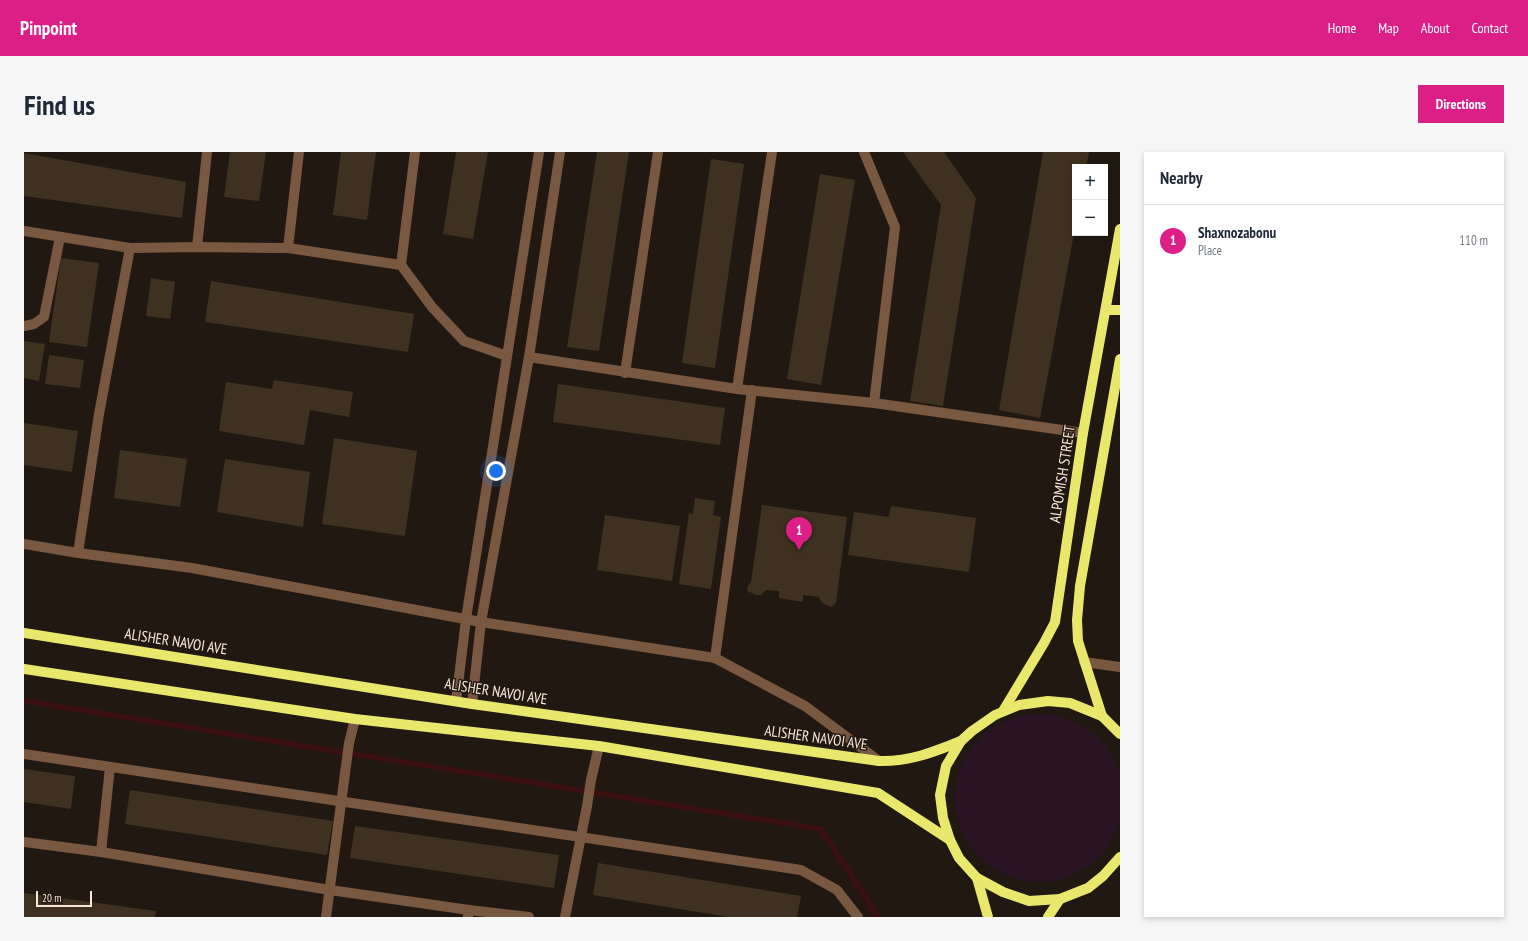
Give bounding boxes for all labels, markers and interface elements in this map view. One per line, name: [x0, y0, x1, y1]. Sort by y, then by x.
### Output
text: Pinpoint: [20, 16, 77, 40]
text: Home: [1328, 19, 1356, 37]
text: Map: [1378, 19, 1399, 37]
text: About: [1421, 19, 1450, 37]
text: Contact: [1472, 19, 1508, 37]
button: Directions: [1418, 85, 1504, 123]
text: Find us: [24, 86, 95, 123]
map controls: [1072, 164, 1108, 236]
button: +: [1072, 164, 1108, 200]
text: Nearby: [1160, 167, 1203, 189]
button: −: [1072, 200, 1108, 236]
text: Shaxnozabonu: [1198, 223, 1276, 242]
text: 1: [1170, 232, 1176, 249]
text: 110 m: [1459, 232, 1488, 249]
text: Place: [1198, 242, 1222, 259]
street label: ALPOMISH STREET: [1045, 423, 1079, 524]
your location: [486, 461, 506, 481]
pin: 1: [786, 517, 812, 550]
street label: ALISHER NAVOI AVE: [123, 624, 229, 658]
street label: ALISHER NAVOI AVE: [443, 674, 549, 708]
street label: ALISHER NAVOI AVE: [763, 720, 869, 754]
scale bar: [36, 889, 92, 908]
text: 20 m: [42, 891, 61, 905]

